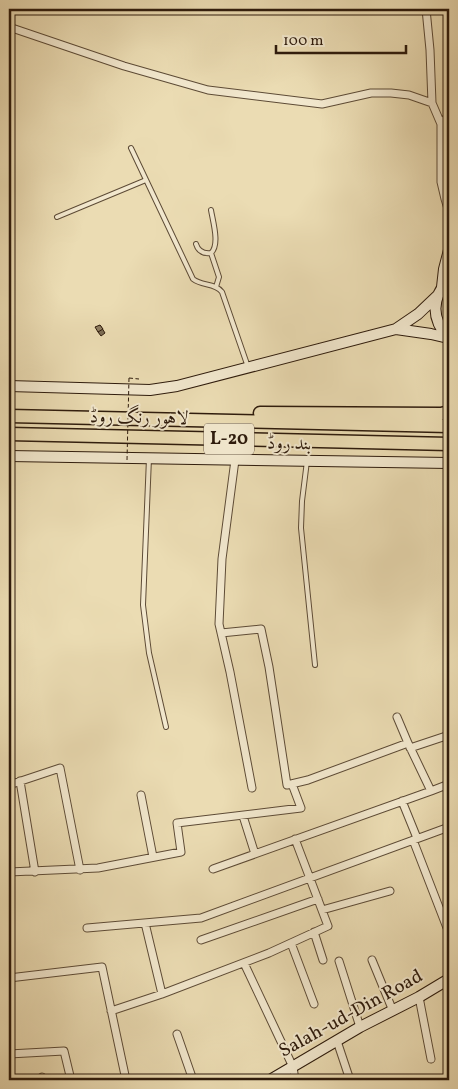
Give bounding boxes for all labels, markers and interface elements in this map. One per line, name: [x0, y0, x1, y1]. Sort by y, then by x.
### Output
scale bar: [276, 22, 406, 54]
text: 100 m: [283, 31, 323, 52]
street label: لاہور رنگ روڈ: [89, 403, 189, 432]
road number: L-20: [204, 424, 254, 454]
street label: بند روڈ: [267, 431, 311, 457]
street label: Salah-ud-Din Road: [274, 964, 428, 1064]

